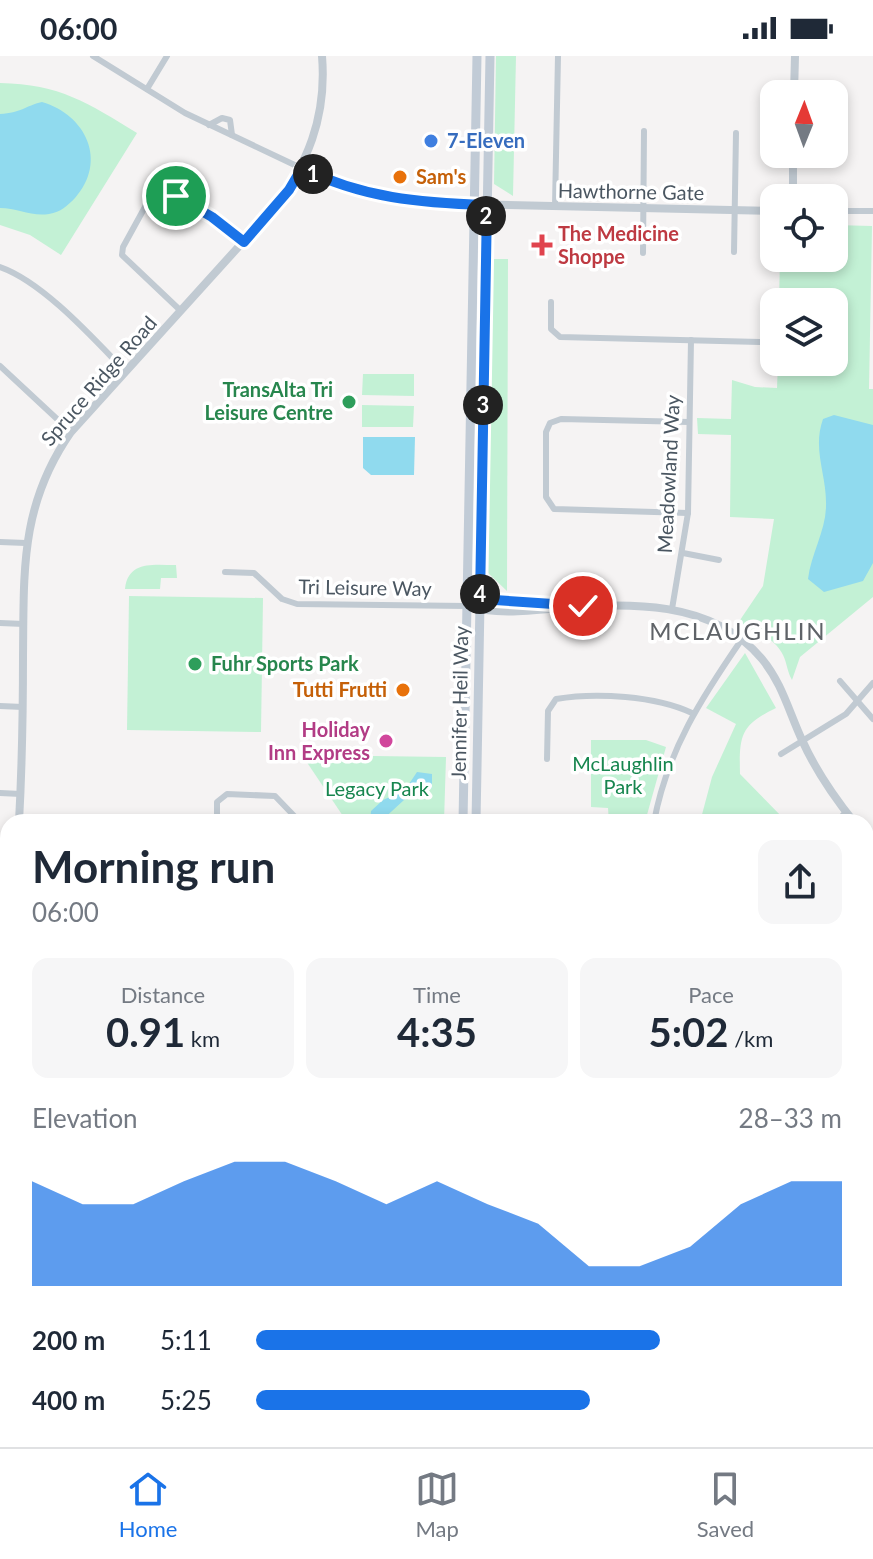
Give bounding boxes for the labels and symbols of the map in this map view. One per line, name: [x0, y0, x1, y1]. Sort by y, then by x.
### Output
north arrow: [760, 80, 848, 168]
place label: 7-Eleven: [447, 128, 525, 152]
marker: 7-Eleven: [422, 132, 440, 150]
pin: 1: [293, 154, 333, 194]
pin: [142, 162, 210, 230]
place label: Sam's: [416, 164, 466, 188]
marker: Sam's: [391, 168, 409, 186]
street label: Hawthorne Gate: [558, 178, 704, 204]
pin: 2: [466, 196, 506, 236]
place label: The Medicine Shoppe: [558, 221, 679, 268]
marker: The Medicine Shoppe: [533, 236, 551, 254]
street label: Spruce Ridge Road: [35, 311, 161, 450]
place label: TransAlta Tri Leisure Centre: [204, 377, 333, 424]
pin: 3: [463, 385, 503, 425]
marker: TransAlta Tri Leisure Centre: [340, 393, 358, 411]
street label: Meadowland Way: [652, 394, 684, 554]
pin: [549, 572, 617, 640]
street label: Tri Leisure Way: [298, 574, 433, 600]
pin: 4: [460, 574, 500, 614]
district label: MCLAUGHLIN: [649, 616, 827, 645]
street label: Jennifer Heil Way: [446, 625, 472, 780]
place label: Fuhr Sports Park: [211, 651, 359, 675]
marker: Fuhr Sports Park: [186, 655, 204, 673]
place label: Tutti Frutti: [293, 677, 387, 701]
marker: Tutti Frutti: [394, 681, 412, 699]
place label: Holiday Inn Express: [268, 717, 370, 764]
marker: Holiday Inn Express: [377, 732, 395, 750]
park label: McLaughlin Park: [572, 751, 674, 798]
park label: Legacy Park: [325, 776, 430, 800]

